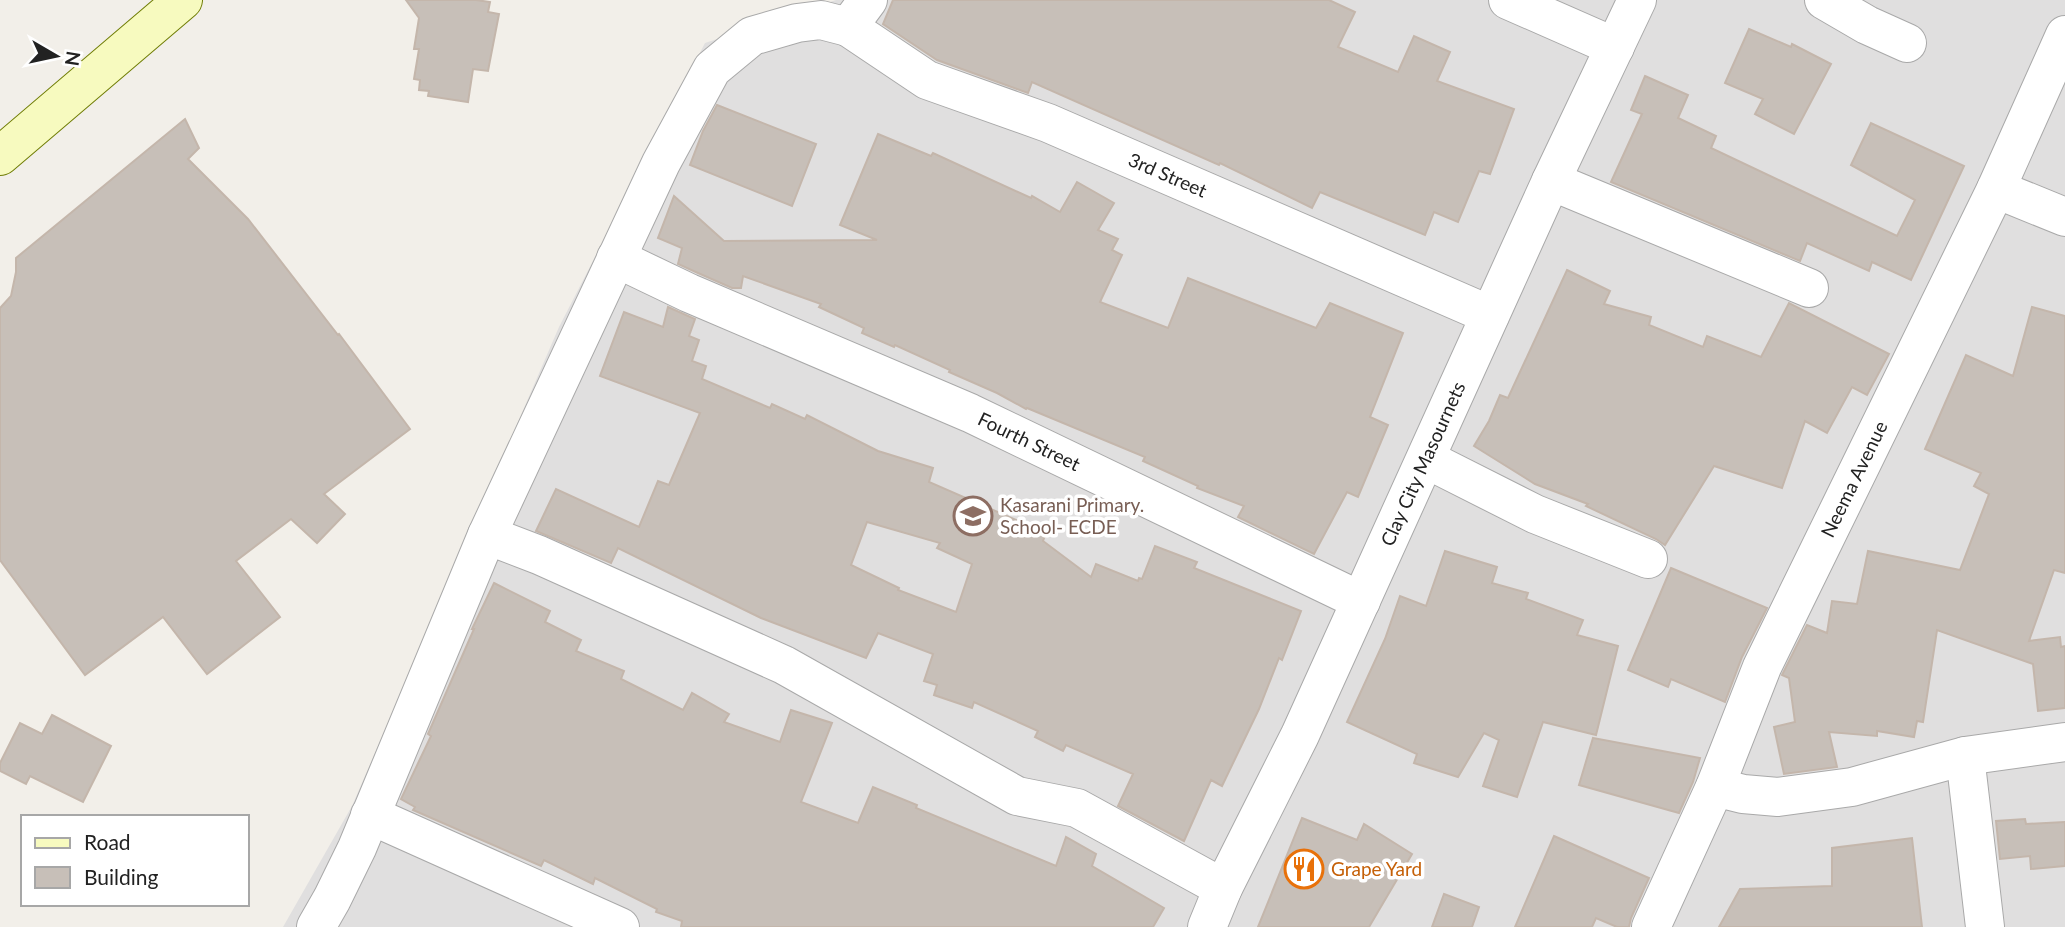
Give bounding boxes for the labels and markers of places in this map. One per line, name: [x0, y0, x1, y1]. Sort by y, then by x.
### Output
place label: Kasarani Primary. School- ECDE: [1000, 493, 1144, 538]
school or university icon: Kasarani Primary. School- ECDE: [952, 495, 994, 537]
restaurant icon: Grape Yard: [1283, 848, 1325, 890]
place label: Grape Yard: [1331, 857, 1422, 880]

